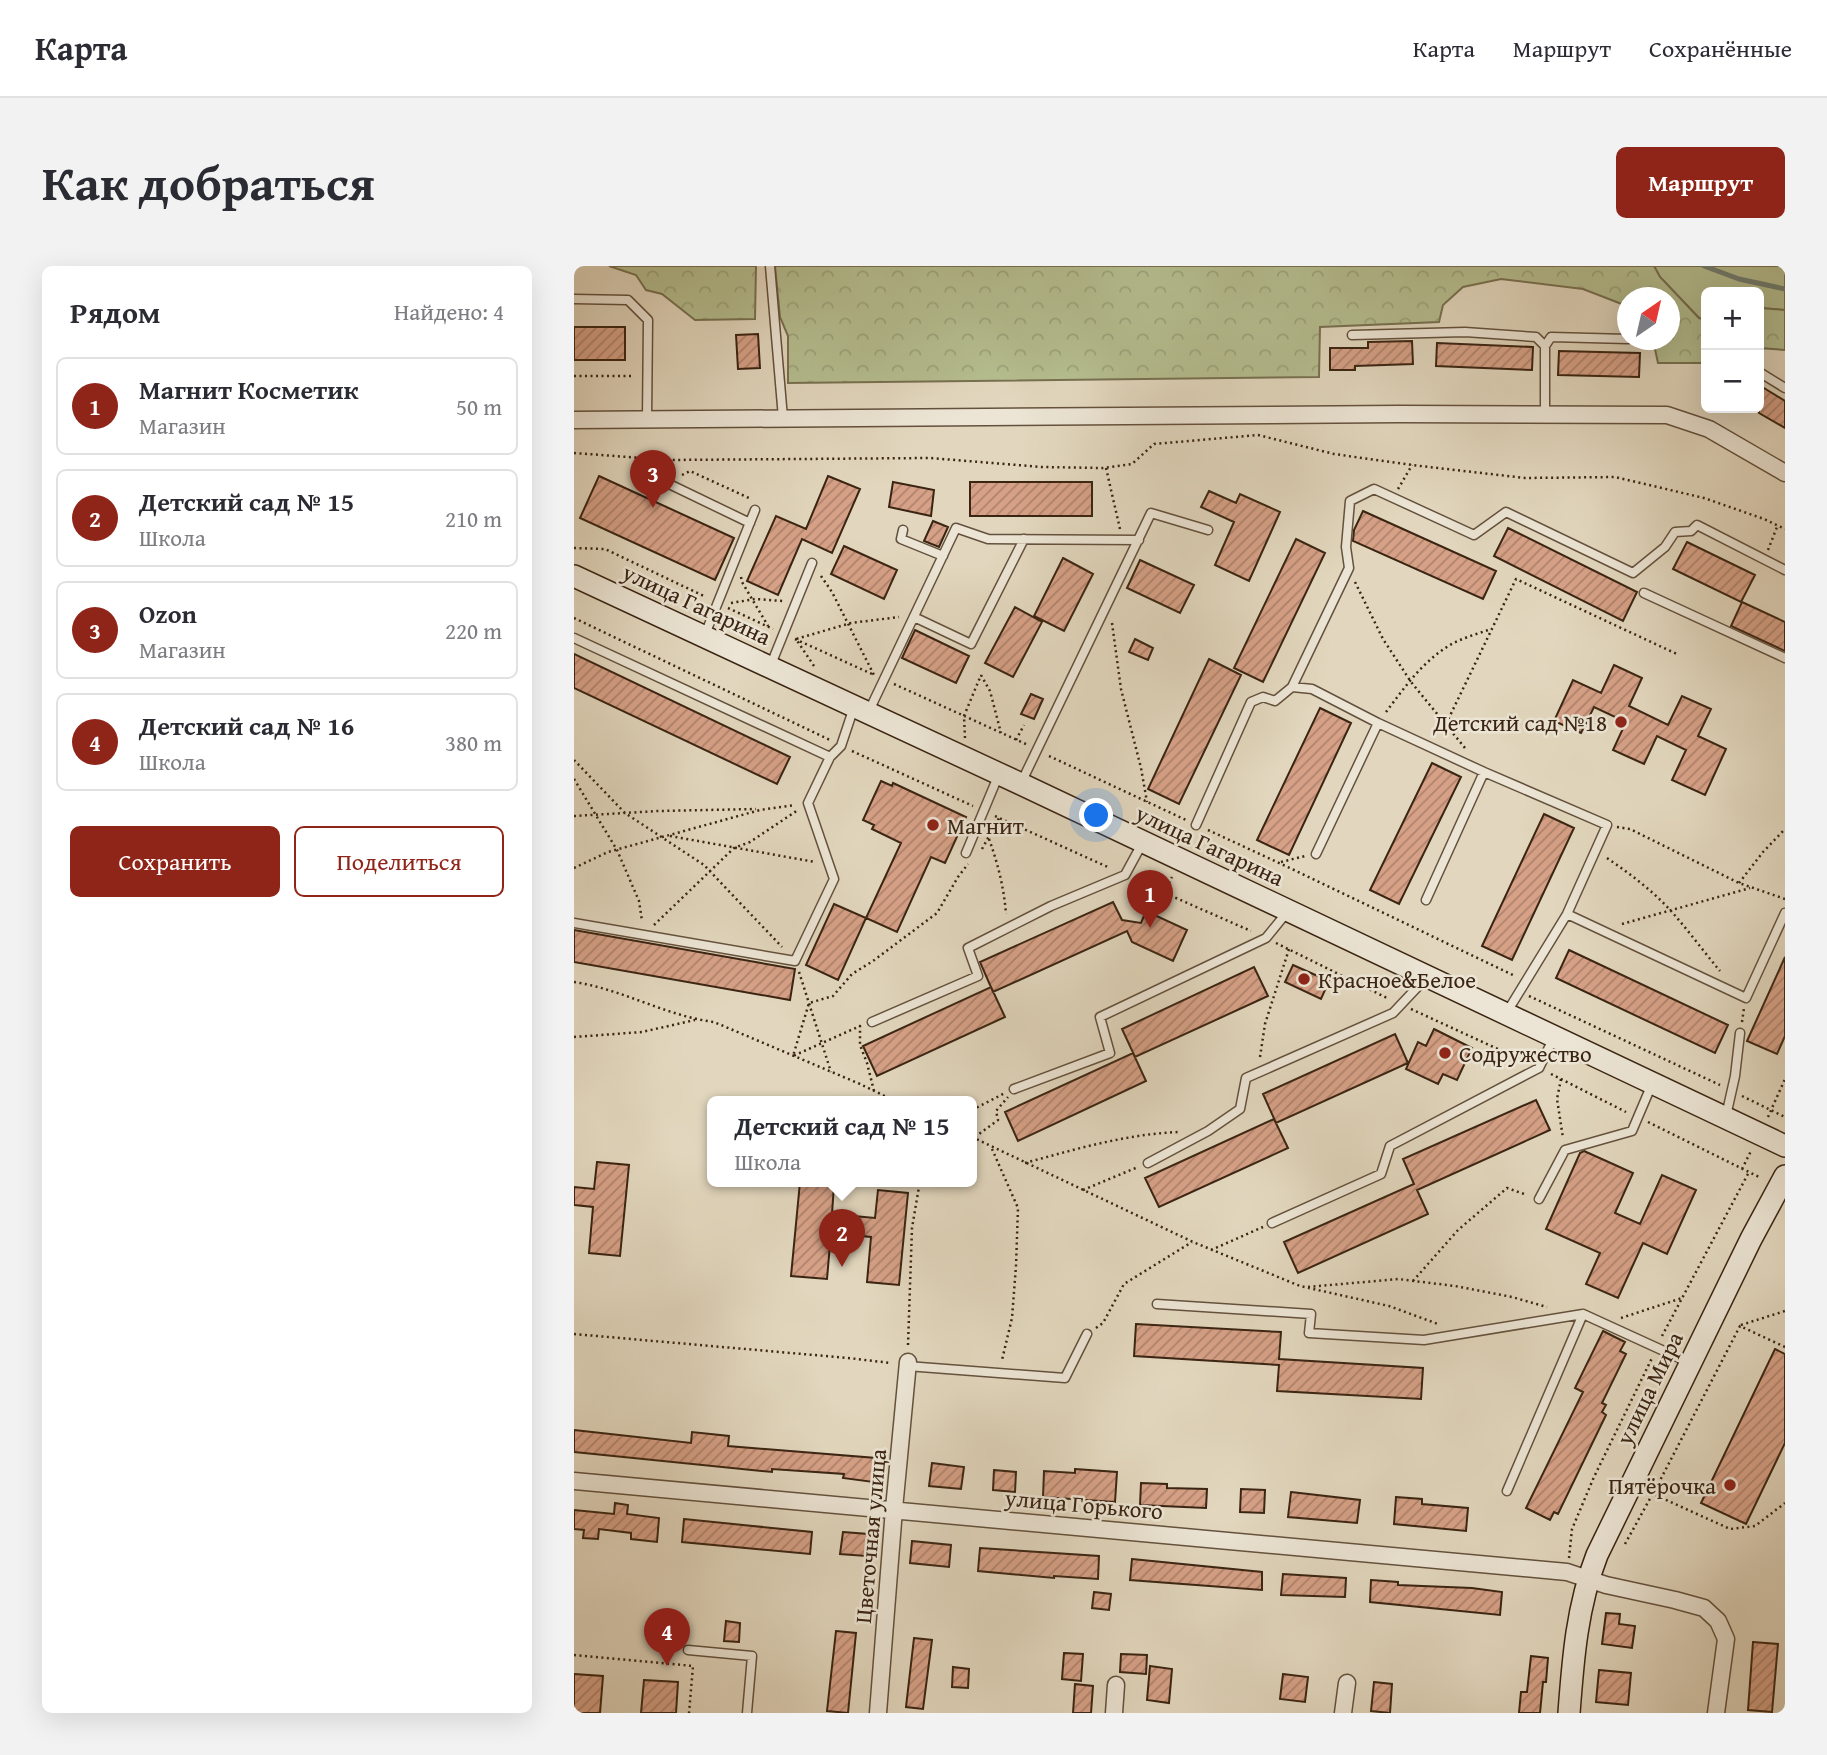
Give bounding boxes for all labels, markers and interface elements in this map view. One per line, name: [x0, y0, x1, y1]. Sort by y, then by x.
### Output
text: Карта: [35, 24, 127, 72]
text: Карта: [1413, 31, 1475, 66]
text: Маршрут: [1513, 31, 1611, 66]
text: Сохранённые: [1649, 31, 1792, 66]
text: Как добраться: [42, 146, 375, 218]
button: Маршрут: [1616, 147, 1785, 218]
north arrow: [1617, 287, 1680, 350]
map controls: [1701, 287, 1764, 413]
button: +: [1701, 287, 1764, 350]
text: Рядом: [70, 290, 161, 334]
text: Найдено: 4: [394, 295, 504, 328]
button: −: [1701, 350, 1764, 413]
text: Магнит Косметик: [139, 370, 358, 409]
text: 1: [89, 390, 101, 423]
text: 50 m: [456, 390, 502, 423]
text: Магазин: [139, 409, 226, 442]
pin: 3: [630, 450, 676, 508]
text: Детский сад № 15: [139, 482, 354, 521]
text: 2: [89, 502, 101, 535]
text: 210 m: [445, 502, 502, 535]
text: Школа: [139, 521, 206, 554]
street label: улица Гагарина: [616, 555, 777, 653]
text: Ozon: [139, 594, 197, 633]
text: 3: [89, 614, 101, 647]
text: 220 m: [445, 614, 502, 647]
text: Магазин: [139, 633, 226, 666]
text: Детский сад № 16: [139, 706, 354, 745]
place label: Детский сад №18: [1432, 706, 1607, 739]
marker: Детский сад №18: [1613, 714, 1629, 730]
text: 4: [89, 726, 101, 759]
text: 380 m: [445, 726, 502, 759]
text: Школа: [139, 745, 206, 778]
street label: улица Гагарина: [1129, 796, 1290, 894]
your location: [1079, 798, 1113, 832]
place label: Магнит: [947, 809, 1024, 842]
marker: Магнит: [925, 817, 941, 833]
button: Сохранить: [70, 826, 280, 897]
button: Поделиться: [294, 826, 504, 897]
pin: 1: [1127, 870, 1173, 928]
place label: Красное&Белое: [1318, 963, 1476, 996]
marker: Красное&Белое: [1296, 971, 1312, 987]
place label: Содружество: [1459, 1037, 1592, 1070]
marker: Содружество: [1437, 1045, 1453, 1061]
popup: [707, 1096, 977, 1187]
text: Детский сад № 15: [734, 1106, 950, 1145]
text: Школа: [734, 1145, 801, 1178]
pin: 2: [819, 1209, 865, 1267]
street label: улица Мира: [1607, 1326, 1691, 1451]
street label: Цветочная улица: [846, 1447, 894, 1625]
place label: Пятёрочка: [1608, 1469, 1716, 1502]
marker: Пятёрочка: [1722, 1477, 1738, 1493]
street label: улица Горького: [1003, 1481, 1164, 1527]
pin: 4: [644, 1608, 690, 1666]

